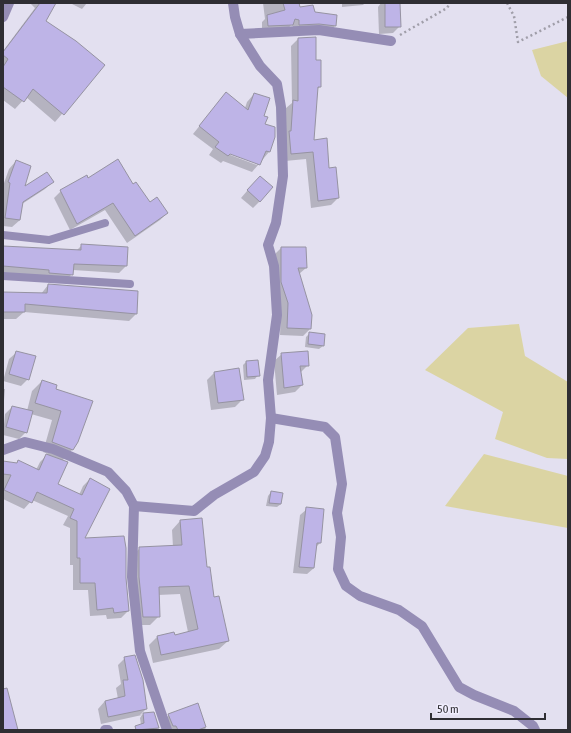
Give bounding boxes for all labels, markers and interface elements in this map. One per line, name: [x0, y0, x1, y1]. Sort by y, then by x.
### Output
scale bar: [431, 695, 545, 721]
text: 50 m: [437, 702, 459, 716]

